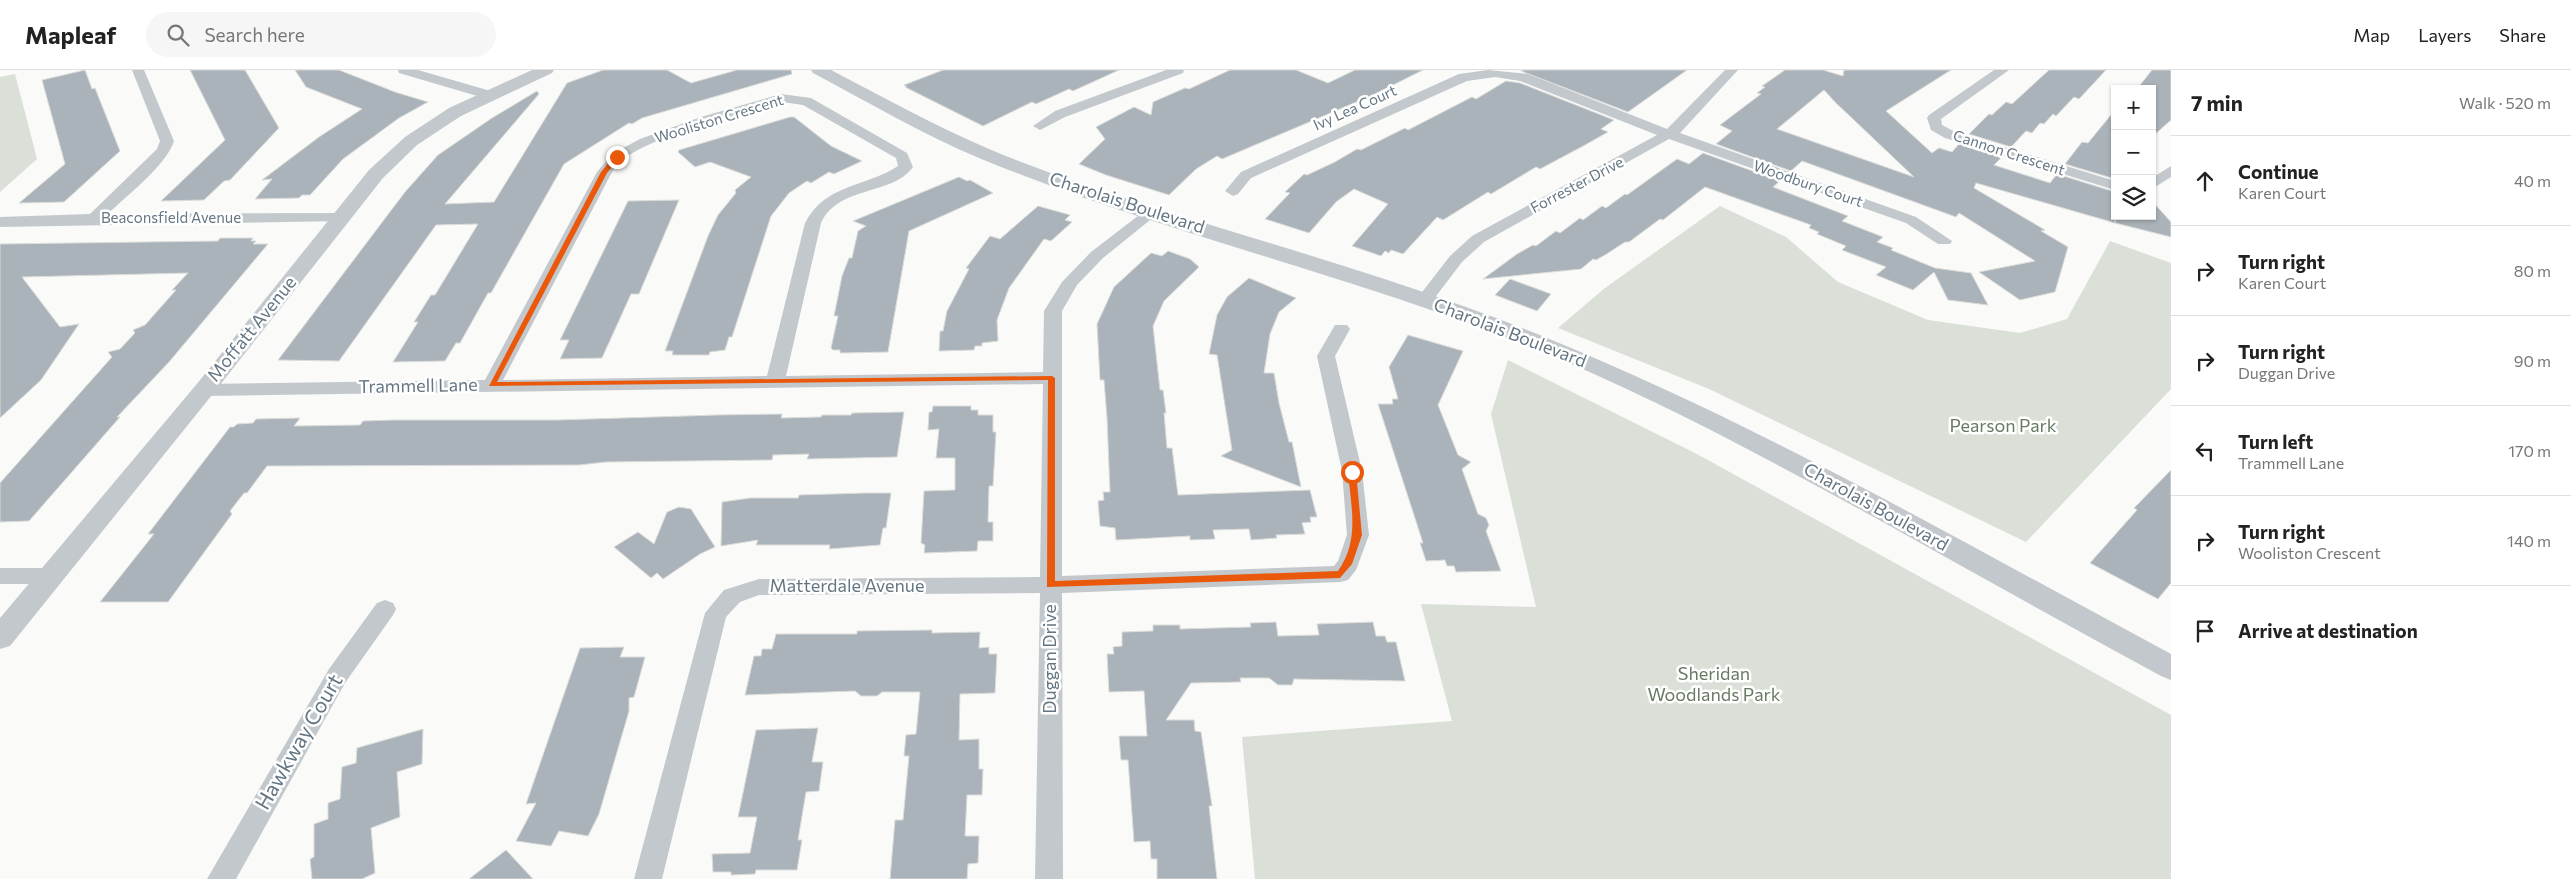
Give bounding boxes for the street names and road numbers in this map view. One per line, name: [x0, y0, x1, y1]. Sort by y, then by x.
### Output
street label: Ivy Lea Court: [1310, 81, 1399, 134]
street label: Wooliston Crescent: [652, 90, 785, 146]
street label: Cannon Crescent: [1951, 125, 2068, 179]
street label: Forrester Drive: [1527, 152, 1626, 216]
street label: Woodbury Court: [1751, 156, 1865, 210]
street label: Charolais Boulevard: [1047, 167, 1208, 238]
street label: Beaconsfield Avenue: [101, 208, 241, 226]
street label: Moffatt Avenue: [202, 271, 300, 385]
street label: Charolais Boulevard: [1431, 293, 1590, 371]
street label: Trammell Lane: [358, 373, 478, 397]
street label: Charolais Boulevard: [1800, 457, 1953, 555]
street label: Matterdale Avenue: [770, 574, 924, 596]
street label: Duggan Drive: [1038, 604, 1060, 714]
street label: Hawkway Court: [249, 669, 347, 814]

